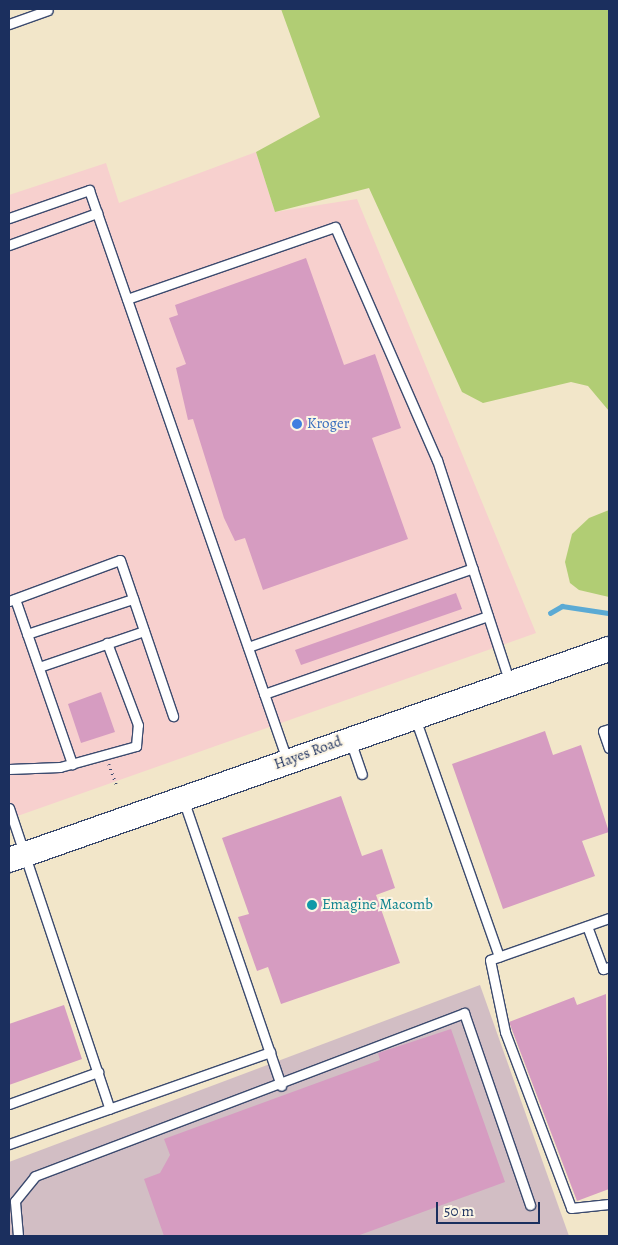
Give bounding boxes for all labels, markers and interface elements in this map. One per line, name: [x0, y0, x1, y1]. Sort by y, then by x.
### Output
place label: Kroger: [307, 415, 349, 433]
marker: Kroger: [291, 418, 303, 430]
street label: Hayes Road: [272, 732, 344, 774]
place label: Emagine Macomb: [322, 896, 433, 914]
marker: Emagine Macomb: [306, 899, 318, 911]
scale bar: [438, 1192, 542, 1224]
text: 50 m: [444, 1201, 474, 1221]

